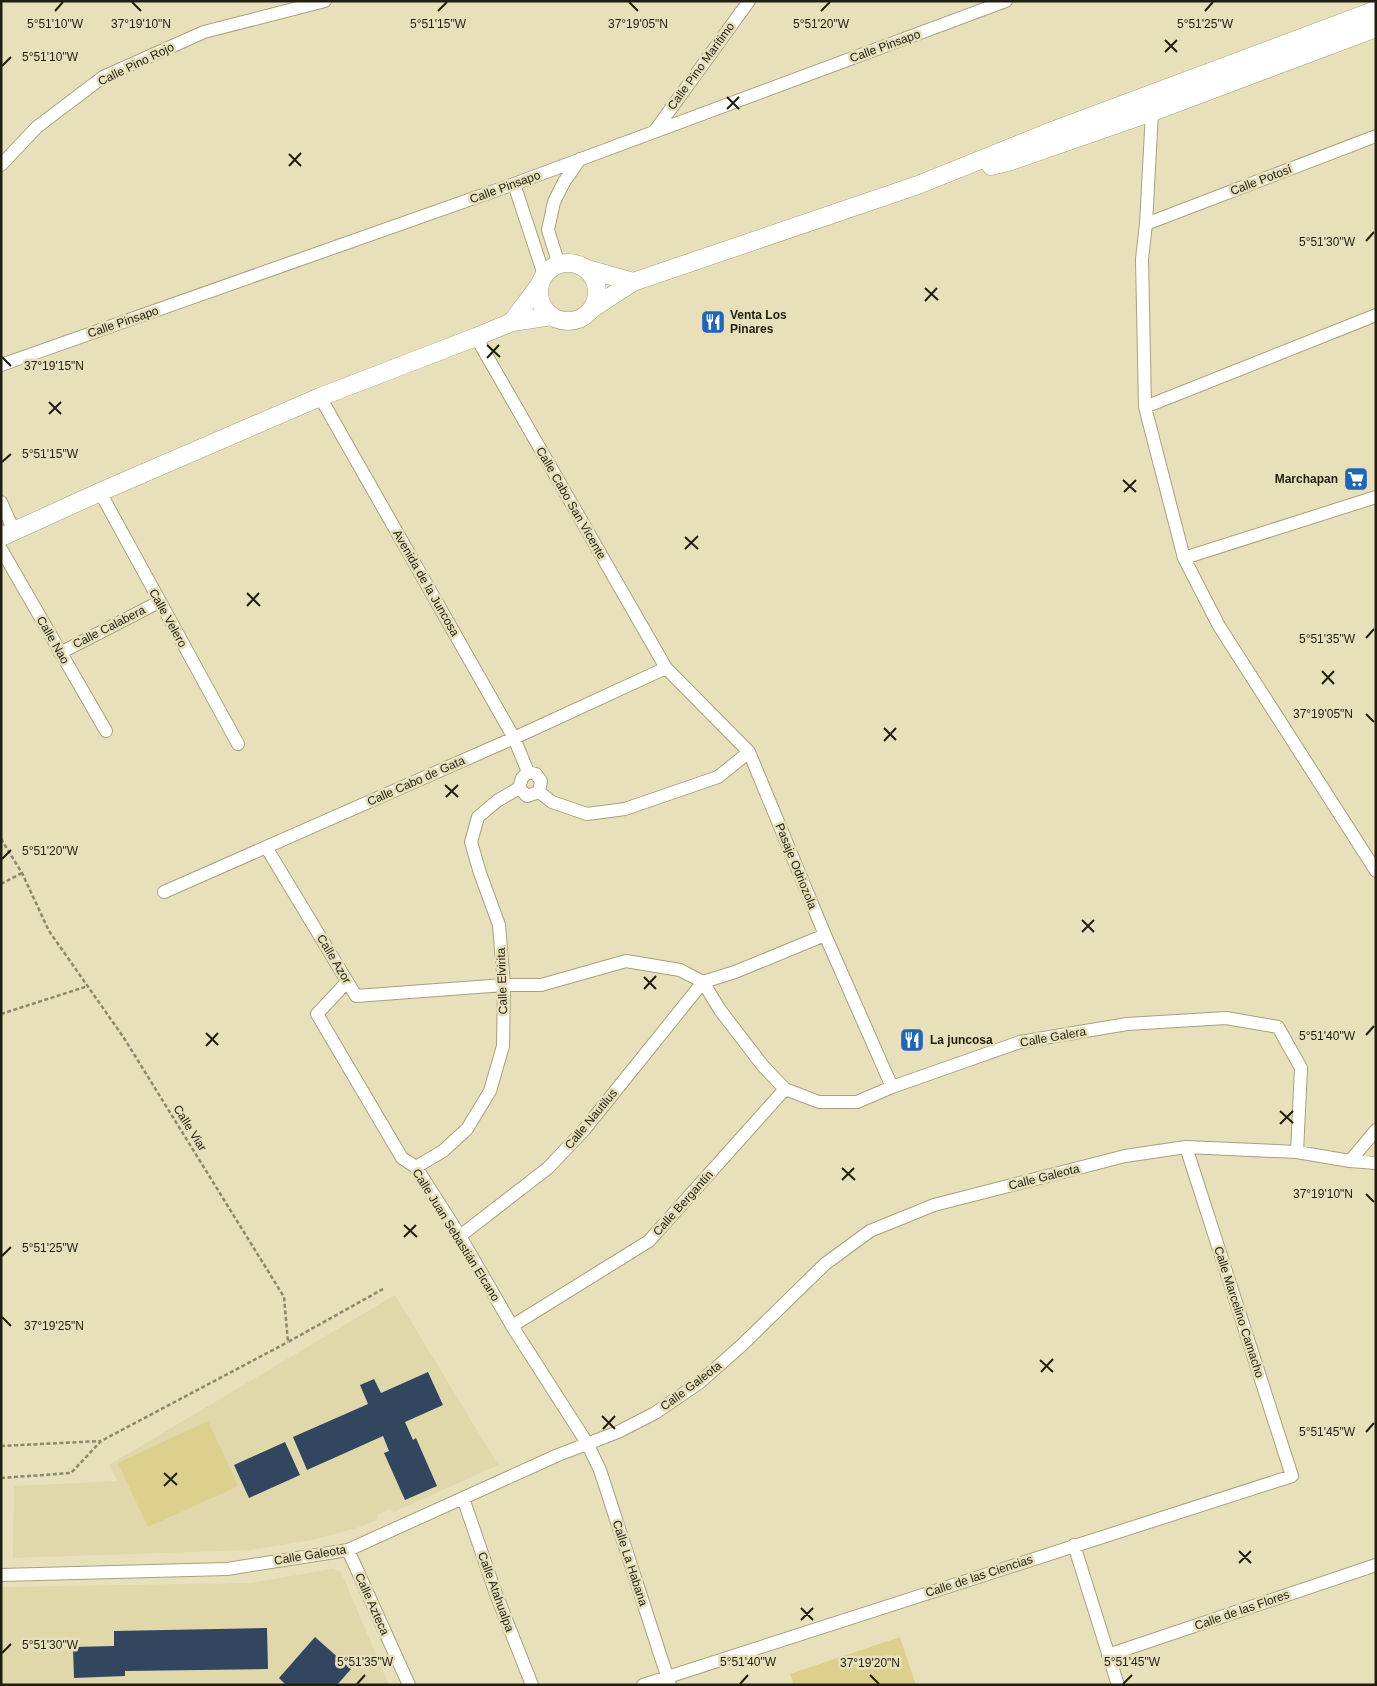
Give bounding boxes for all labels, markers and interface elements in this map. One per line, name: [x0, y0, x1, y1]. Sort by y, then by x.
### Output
text: 5°51'10"W: [27, 17, 84, 31]
text: 37°19'10"N: [111, 17, 171, 31]
text: 5°51'15"W: [410, 17, 467, 31]
text: 37°19'05"N: [608, 17, 668, 31]
text: 5°51'20"W: [793, 17, 850, 31]
text: 5°51'25"W: [1177, 17, 1234, 31]
street label: Calle Pino Marítimo: [665, 19, 738, 112]
street label: Calle Pinsapo: [848, 27, 922, 65]
street label: Calle Pino Rojo: [96, 39, 177, 88]
text: 5°51'10"W: [22, 50, 79, 64]
street label: Calle Potosí: [1228, 162, 1294, 198]
street label: Calle Pinsapo: [468, 168, 542, 206]
text: 5°51'30"W: [1299, 235, 1356, 249]
street label: Calle Pinsapo: [86, 303, 161, 341]
place label: Venta Los Pinares: [730, 308, 787, 336]
restaurant icon: Venta Los Pinares: [700, 309, 726, 335]
text: 37°19'15"N: [24, 359, 84, 373]
street label: Calle Cabo San Vicente: [533, 444, 609, 562]
text: 5°51'15"W: [22, 447, 79, 461]
supermarket icon: Marchapan: [1343, 466, 1369, 492]
place label: Marchapan: [1275, 472, 1338, 486]
street label: Avenida de la Juncosa: [390, 527, 462, 639]
street label: Calle Velero: [146, 586, 190, 650]
street label: Calle Calabera: [70, 603, 148, 651]
street label: Calle Nao: [34, 614, 72, 667]
text: 5°51'35"W: [1299, 632, 1356, 646]
text: 37°19'05"N: [1293, 707, 1353, 721]
street label: Calle Cabo de Gata: [365, 753, 467, 809]
street label: Pasaje Odriozola: [772, 821, 820, 911]
text: 5°51'20"W: [22, 844, 79, 858]
street label: Calle Azor: [314, 932, 354, 986]
street label: Calle Elvirita: [494, 947, 510, 1015]
street label: Calle Galera: [1019, 1024, 1087, 1050]
restaurant icon: La juncosa: [899, 1027, 925, 1053]
text: 5°51'40"W: [1299, 1029, 1356, 1043]
place label: La juncosa: [930, 1033, 993, 1047]
street label: Calle Nautilus: [562, 1086, 620, 1152]
street label: Calle Viar: [170, 1102, 210, 1154]
street label: Calle Galeota: [1007, 1161, 1081, 1193]
street label: Calle Juan Sebastián Elcano: [409, 1166, 503, 1304]
street label: Calle Bergantín: [650, 1168, 716, 1238]
text: 37°19'10"N: [1293, 1187, 1353, 1201]
text: 5°51'25"W: [22, 1241, 79, 1255]
street label: Calle Marcelino Camacho: [1211, 1245, 1267, 1380]
text: 37°19'25"N: [24, 1319, 84, 1333]
street label: Calle Galeota: [658, 1358, 725, 1413]
text: 5°51'45"W: [1299, 1425, 1356, 1439]
street label: Calle La Habana: [610, 1518, 651, 1608]
street label: Calle Galeota: [273, 1542, 347, 1568]
street label: Calle Atahualpa: [475, 1550, 517, 1634]
street label: Calle de las Ciencias: [924, 1552, 1034, 1600]
street label: Calle Azteca: [352, 1571, 392, 1638]
street label: Calle de las Flores: [1193, 1587, 1291, 1633]
text: 5°51'30"W: [22, 1638, 79, 1652]
text: 5°51'35"W: [337, 1655, 394, 1669]
text: 5°51'40"W: [720, 1655, 777, 1669]
text: 5°51'45"W: [1104, 1655, 1161, 1669]
text: 37°19'20"N: [840, 1656, 900, 1670]

